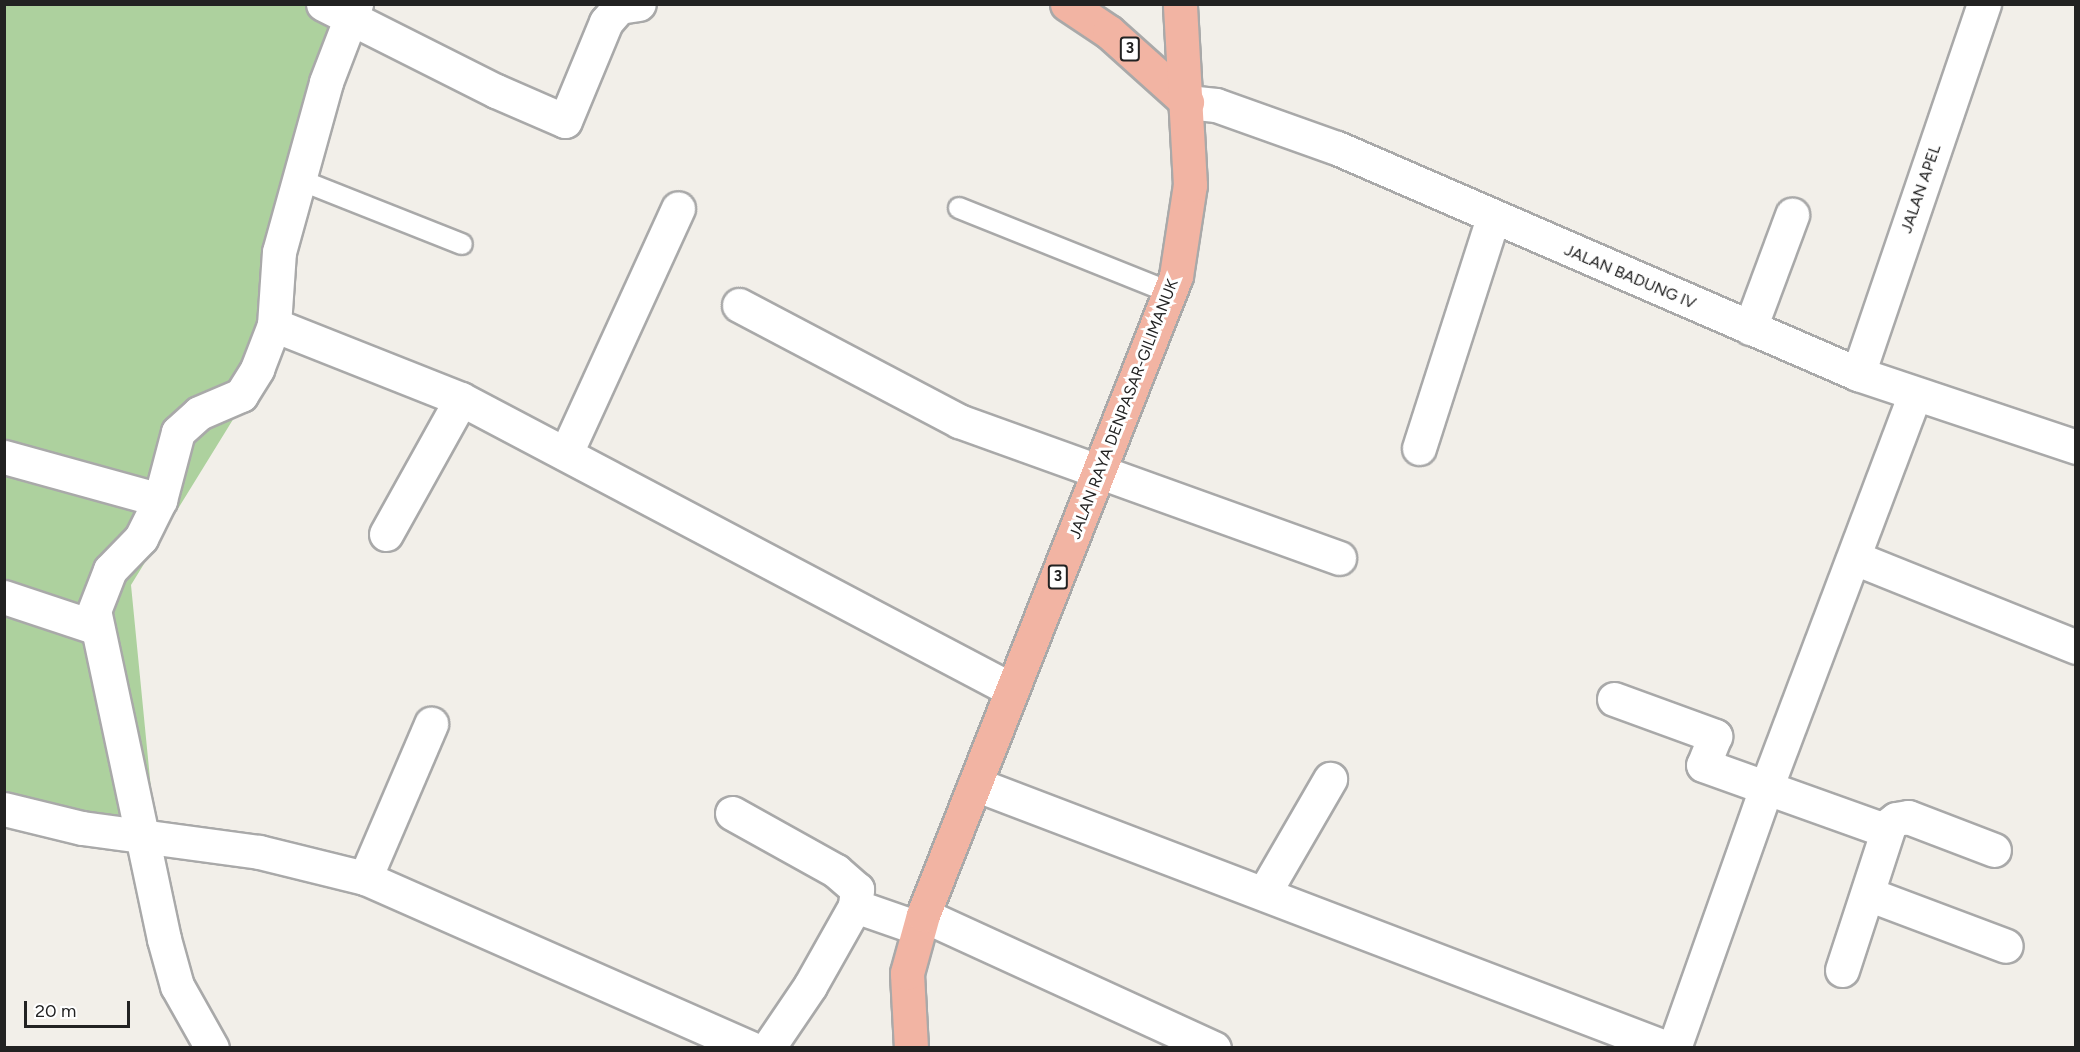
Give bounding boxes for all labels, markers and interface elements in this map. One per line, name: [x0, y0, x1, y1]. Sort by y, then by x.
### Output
road number: 3: [1120, 37, 1140, 61]
street label: JALAN APEL: [1897, 142, 1945, 236]
street label: JALAN BADUNG IV: [1561, 241, 1699, 313]
street label: JALAN RAYA DENPASAR-GILIMANUK: [1065, 276, 1183, 542]
road number: 3: [1048, 565, 1068, 589]
scale bar: [27, 989, 134, 1027]
text: 20 m: [35, 1000, 76, 1022]

